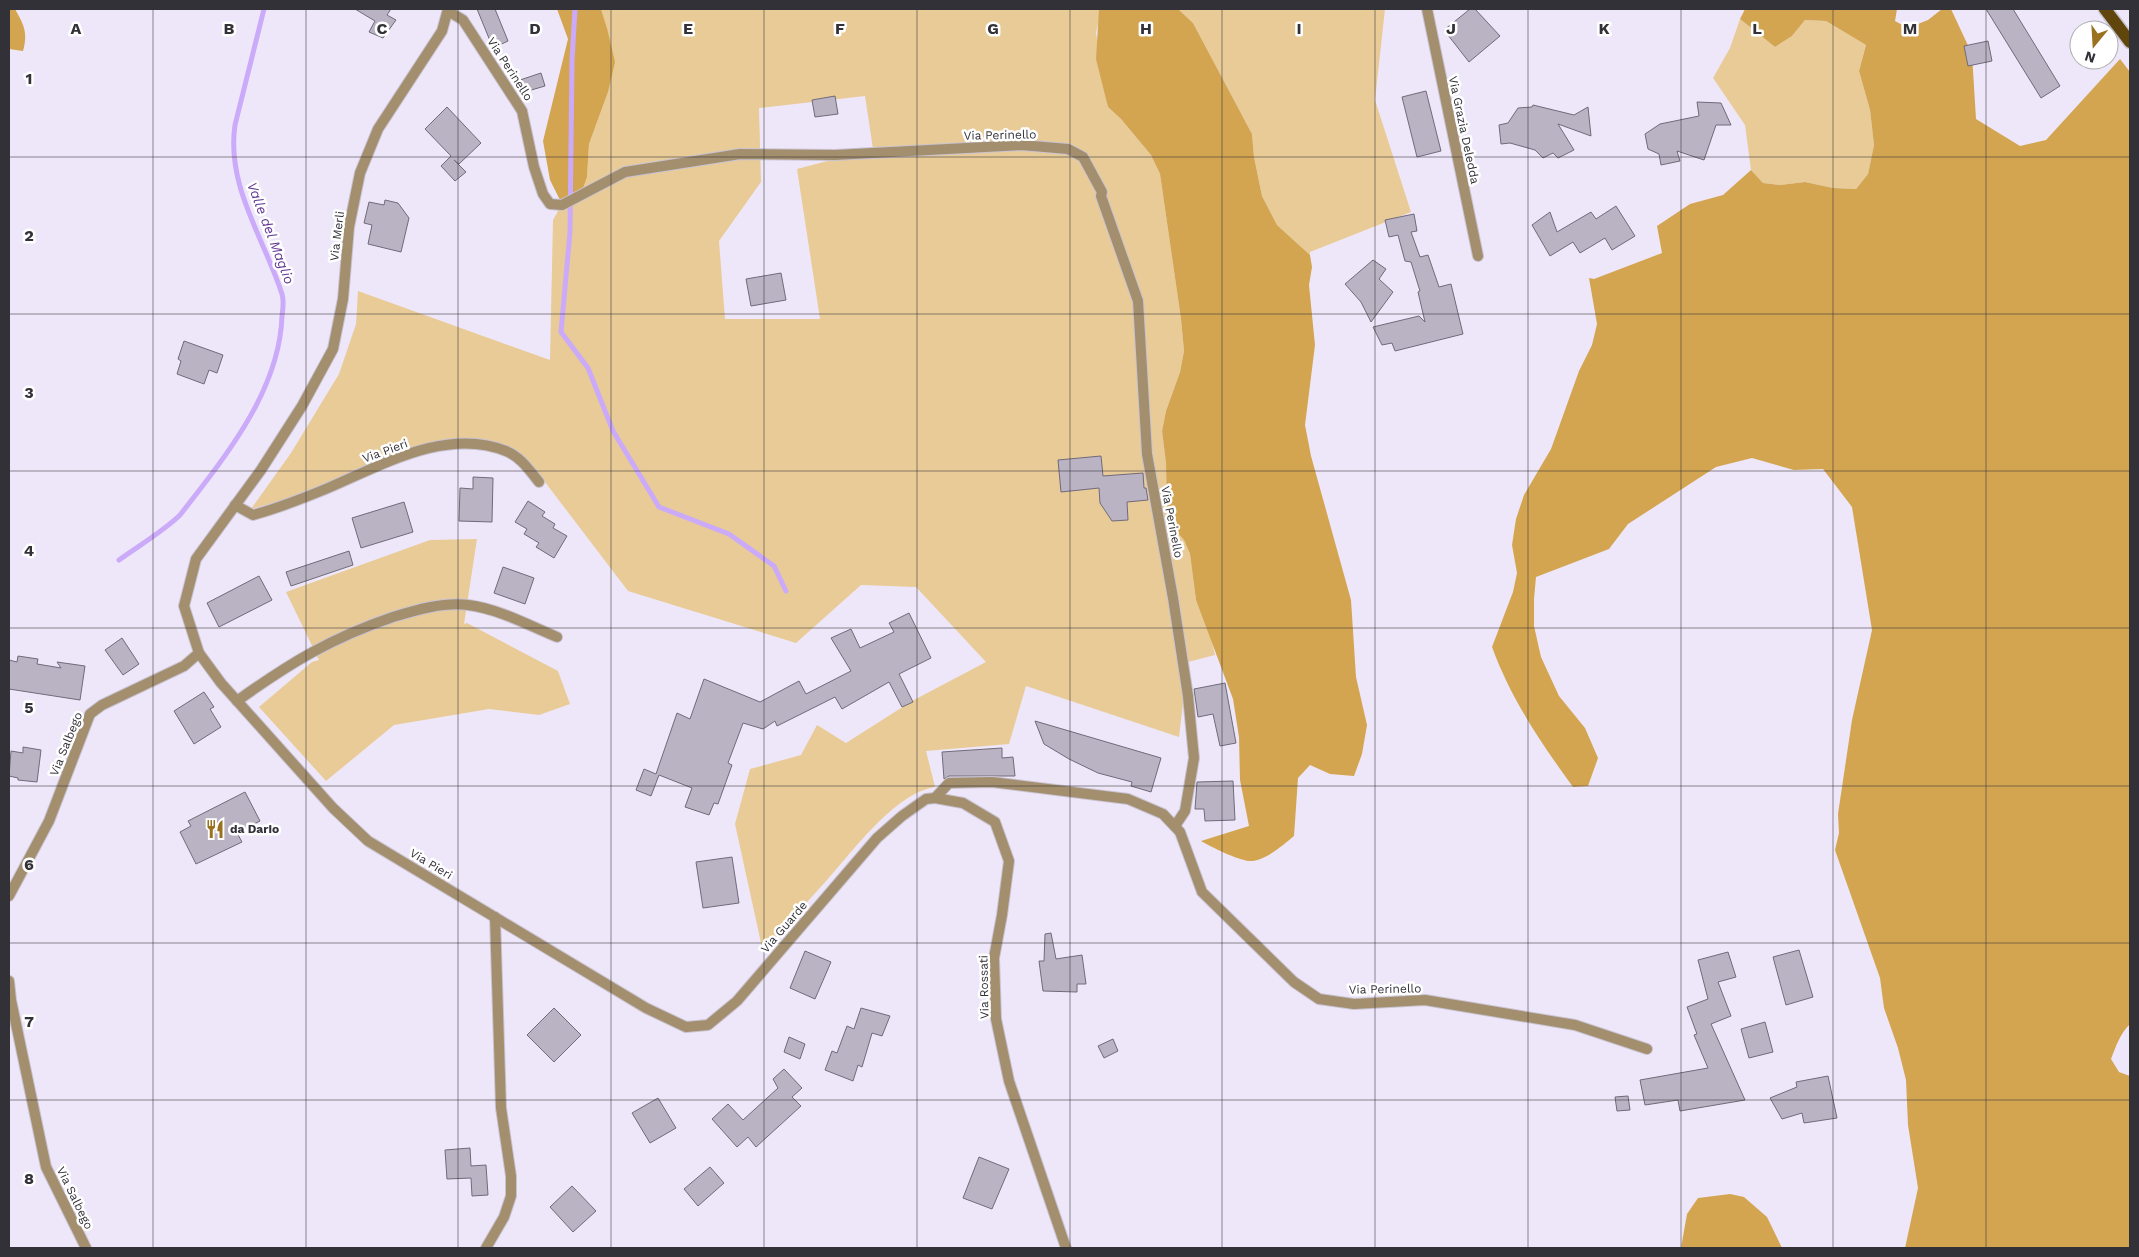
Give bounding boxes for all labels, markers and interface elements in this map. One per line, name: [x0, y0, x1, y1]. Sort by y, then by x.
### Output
text: A: [71, 19, 82, 38]
text: B: [224, 19, 235, 38]
text: C: [377, 19, 388, 38]
text: D: [529, 19, 541, 38]
text: E: [683, 19, 693, 38]
text: F: [835, 19, 845, 38]
text: G: [987, 19, 999, 38]
text: H: [1140, 19, 1152, 38]
text: I: [1296, 19, 1302, 38]
text: J: [1446, 19, 1456, 38]
text: K: [1598, 19, 1610, 38]
text: L: [1752, 19, 1762, 38]
text: M: [1903, 19, 1917, 38]
north arrow: [2069, 20, 2119, 70]
street label: Via Perinello: [484, 35, 536, 103]
text: N: [2083, 48, 2097, 67]
text: 1: [26, 69, 32, 88]
street label: Via Grazia Deledda: [1446, 75, 1482, 185]
street label: Via Perinello: [964, 127, 1036, 143]
water label: Valle del Maglio: [244, 180, 298, 286]
street label: Via Merli: [327, 210, 347, 262]
text: 2: [24, 226, 34, 245]
text: 3: [24, 383, 34, 402]
street label: Via Pieri: [360, 436, 410, 466]
street label: Via Perinello: [1158, 485, 1186, 559]
text: 4: [24, 541, 34, 560]
text: 5: [24, 698, 34, 717]
street label: Via Salbego: [47, 710, 85, 778]
restaurant icon: da Dario: [204, 818, 226, 840]
place label: da Dario: [230, 822, 279, 836]
street label: Via Pieri: [407, 846, 455, 882]
text: 6: [24, 855, 34, 874]
street label: Via Guarde: [758, 898, 810, 956]
street label: Via Rossati: [976, 955, 992, 1019]
street label: Via Perinello: [1349, 981, 1421, 997]
text: 7: [24, 1012, 34, 1031]
street label: Via Salbego: [54, 1165, 96, 1231]
text: 8: [24, 1169, 34, 1188]

